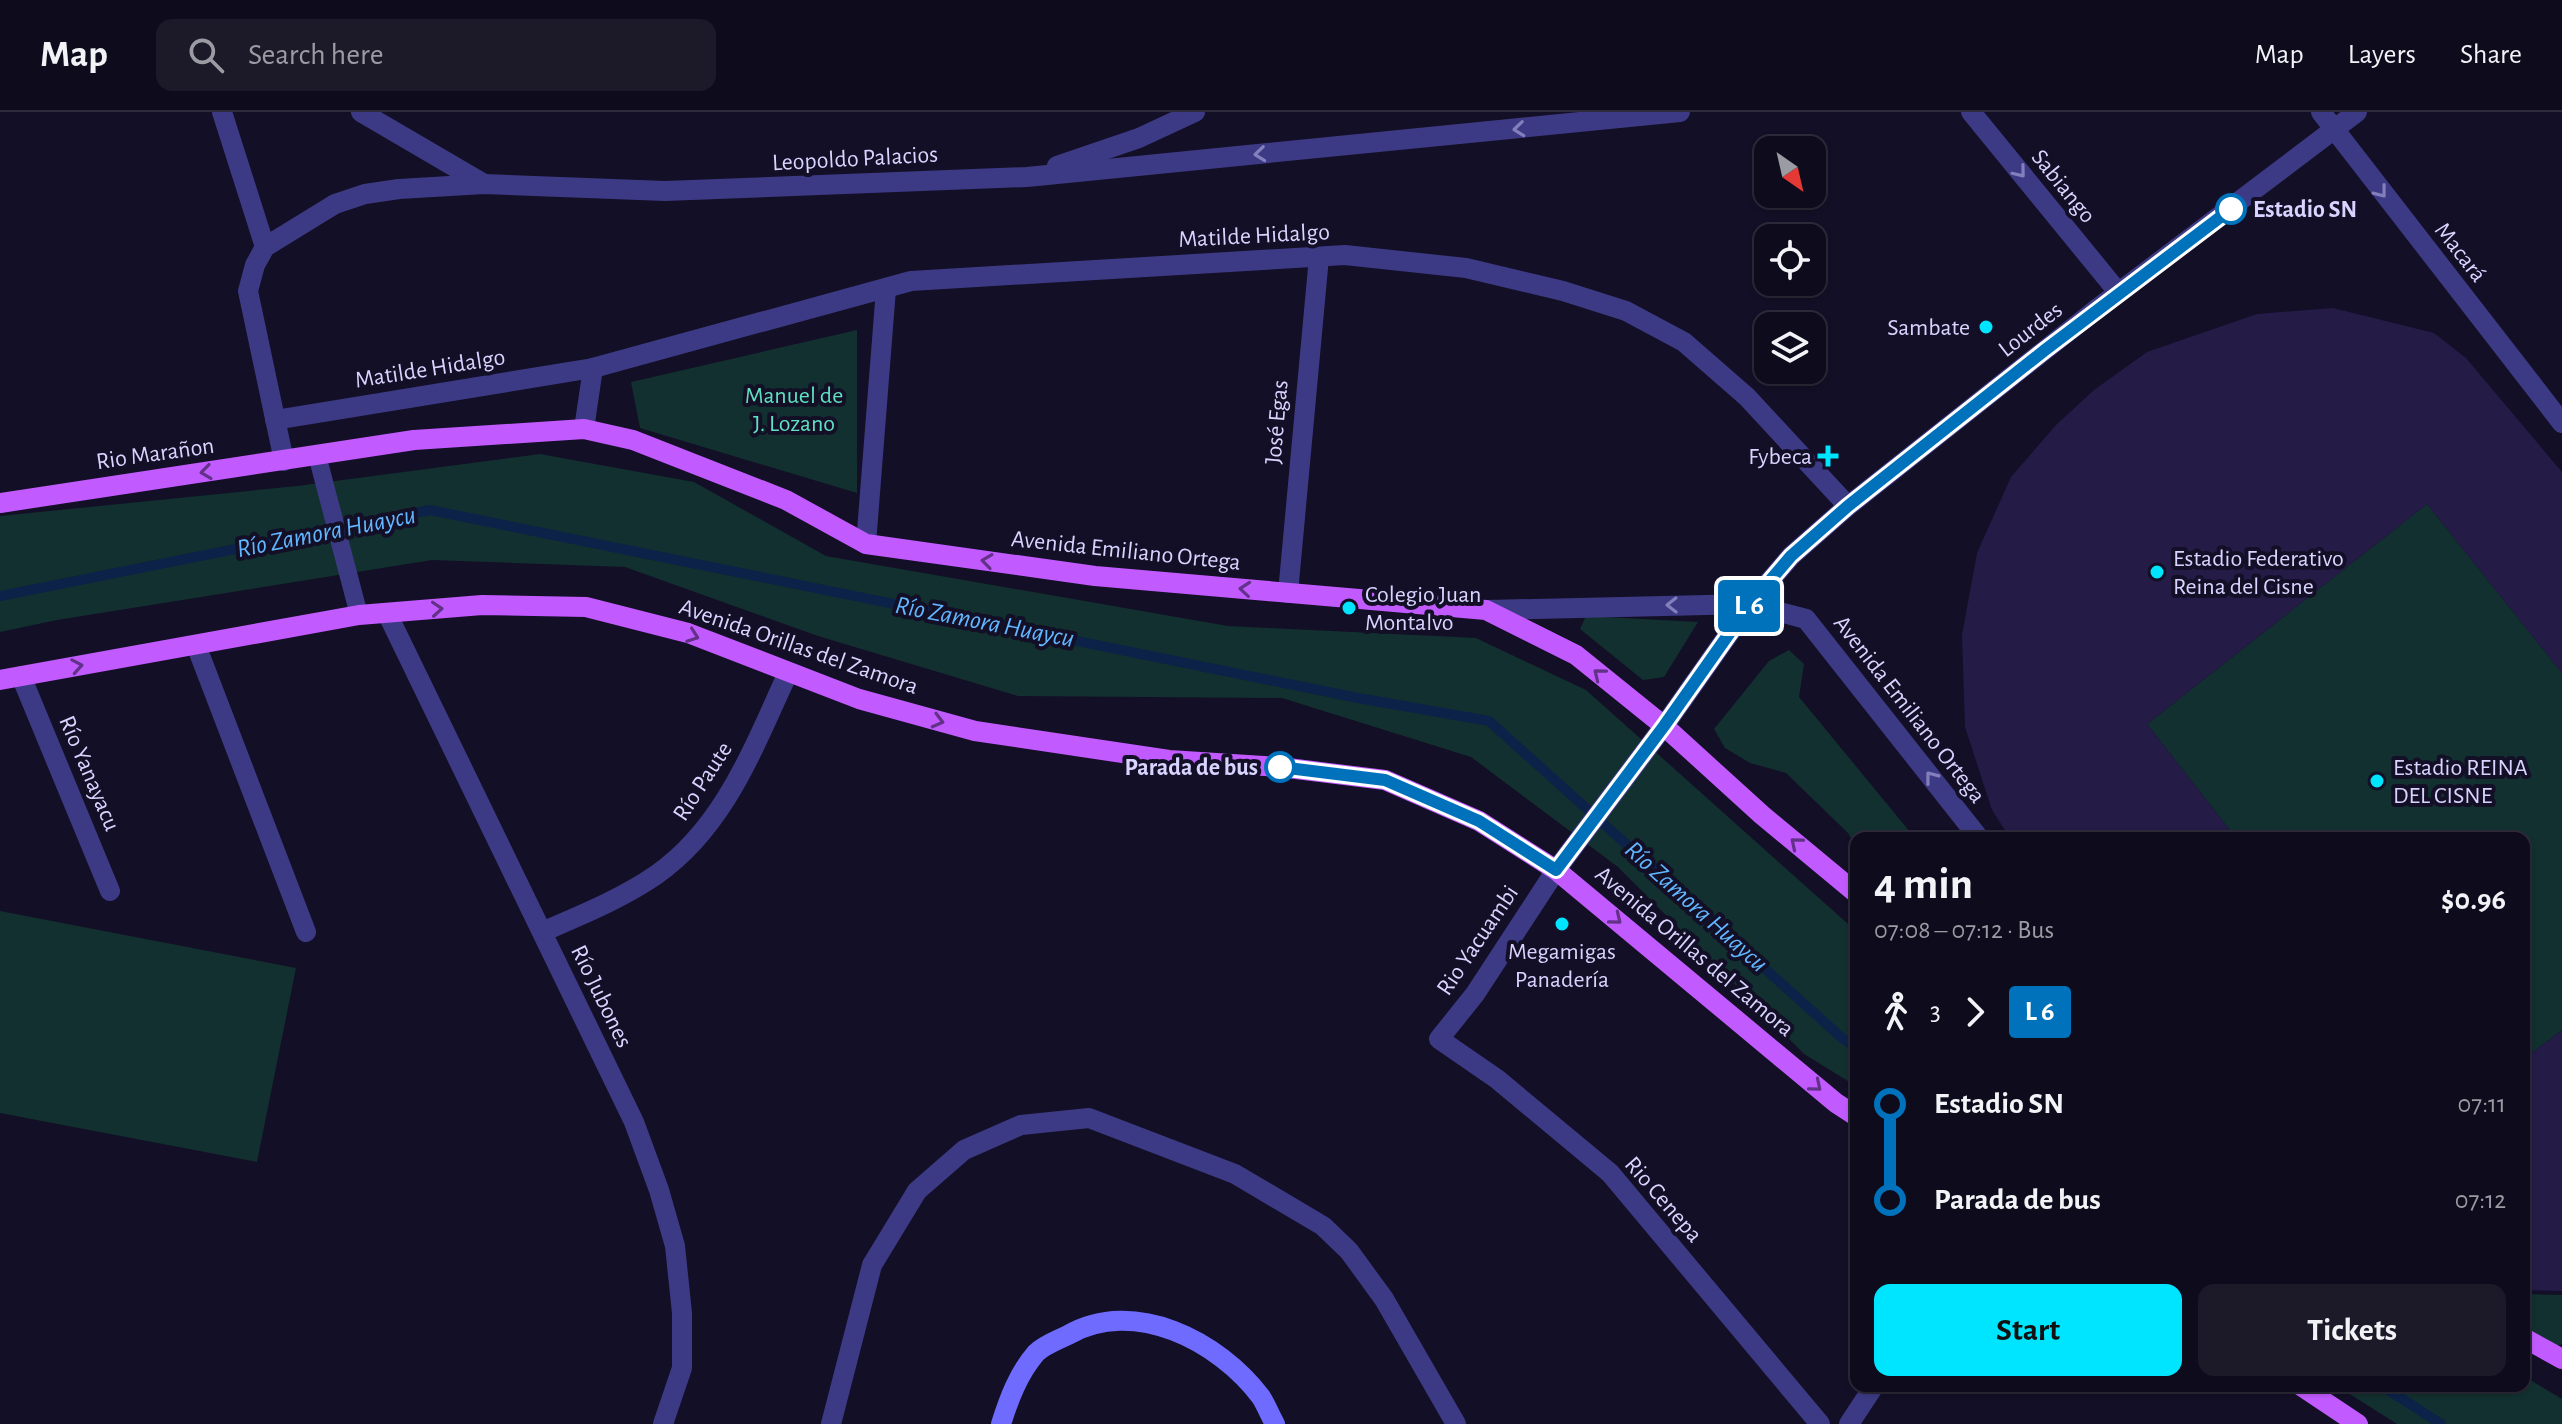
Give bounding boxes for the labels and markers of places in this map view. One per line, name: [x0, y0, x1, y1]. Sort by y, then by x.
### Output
marker: Estadio SN: [2216, 194, 2246, 224]
place label: Estadio SN: [2253, 198, 2357, 222]
place label: Sambate: [1887, 316, 1970, 340]
marker: Sambate: [1977, 318, 1995, 336]
place label: Fybeca: [1748, 445, 1812, 469]
marker: Fybeca: [1819, 447, 1837, 465]
place label: Estadio Federativo Reina del Cisne: [2173, 547, 2344, 599]
marker: Estadio Federativo Reina del Cisne: [2148, 563, 2166, 581]
place label: Colegio Juan Montalvo: [1365, 583, 1481, 635]
marker: Colegio Juan Montalvo: [1340, 599, 1358, 617]
marker: Parada de bus: [1265, 752, 1295, 782]
place label: Parada de bus: [1125, 756, 1258, 780]
place label: Estadio REINA DEL CISNE: [2393, 756, 2528, 808]
marker: Estadio REINA DEL CISNE: [2368, 772, 2386, 790]
marker: Megamigas Panadería: [1553, 915, 1571, 933]
place label: Megamigas Panadería: [1508, 940, 1616, 992]

